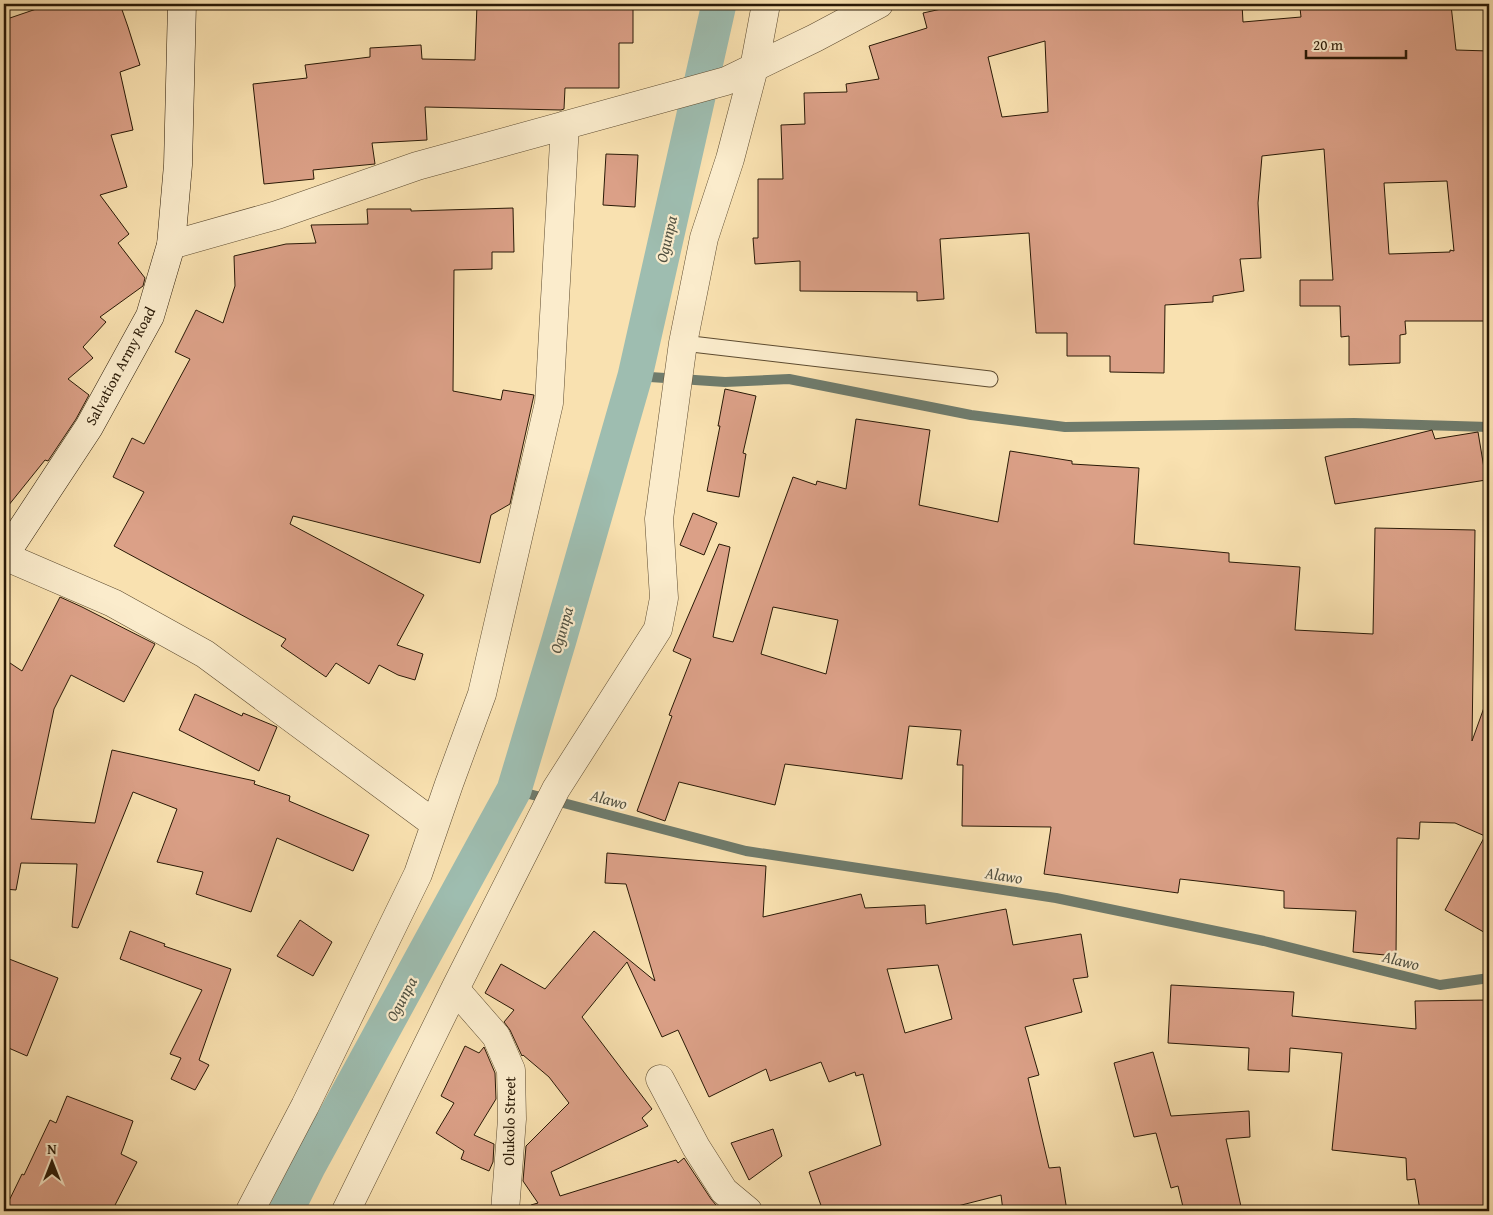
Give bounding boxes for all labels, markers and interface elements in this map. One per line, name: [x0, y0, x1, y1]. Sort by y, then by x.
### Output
scale bar: [1306, 28, 1406, 60]
text: 20 m: [1313, 34, 1344, 55]
water label: Ogunpa: [649, 213, 683, 265]
street label: Salvation Army Road: [80, 303, 160, 429]
water label: Ogunpa: [543, 603, 579, 656]
water label: Alawo: [587, 782, 630, 815]
water label: Alawo: [983, 860, 1024, 890]
water label: Alawo: [1379, 944, 1422, 976]
water label: Ogunpa: [379, 972, 423, 1026]
street label: Olukolo Street: [498, 1075, 520, 1166]
north arrow: [28, 1138, 78, 1188]
text: N: [47, 1139, 57, 1159]

